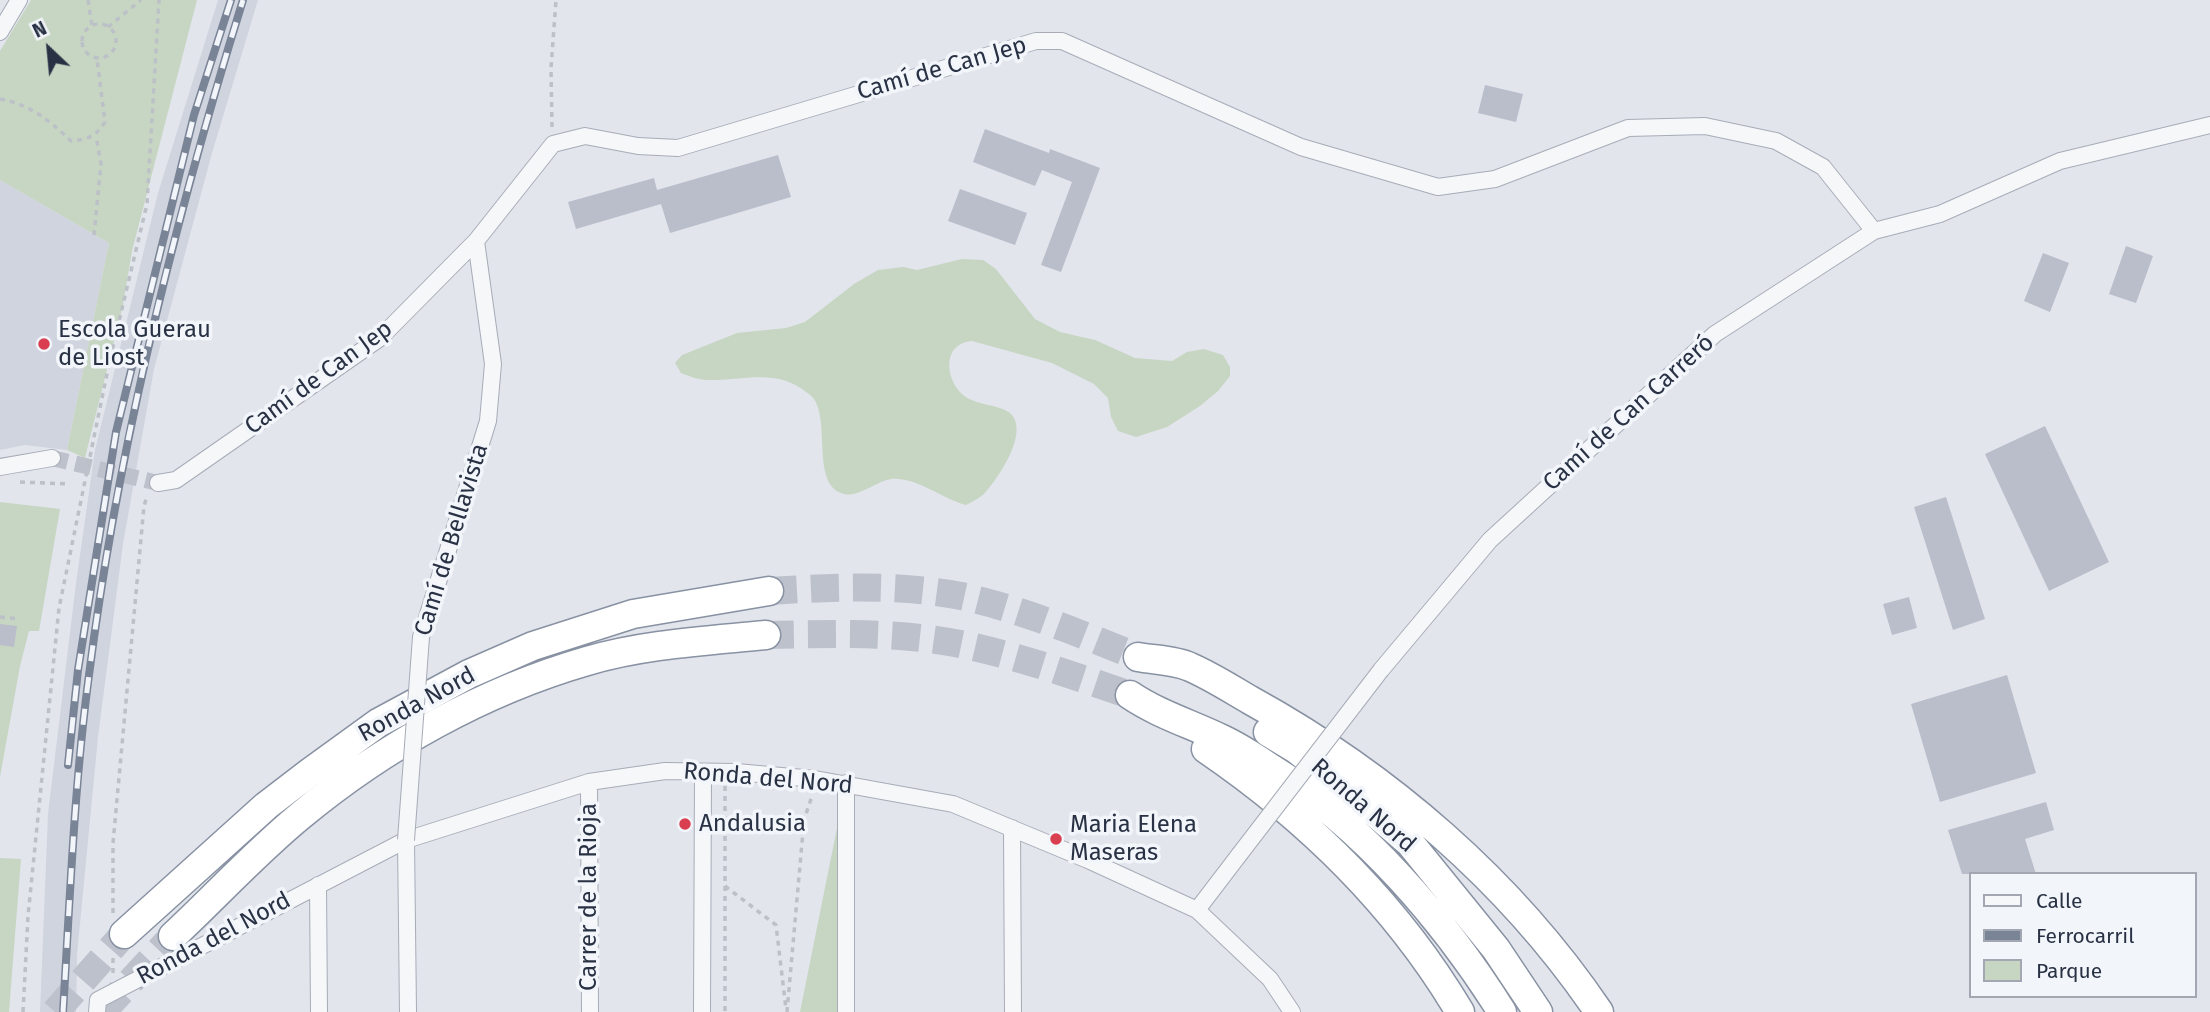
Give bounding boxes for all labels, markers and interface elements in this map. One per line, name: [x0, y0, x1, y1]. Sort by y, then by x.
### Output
north arrow: [14, 14, 84, 84]
text: N: [29, 17, 50, 43]
street label: Camí de Can Jep: [854, 31, 1030, 107]
street label: Camí de Can Jep: [240, 315, 398, 441]
place label: Escola Guerau de Liost: [58, 316, 211, 372]
street label: Camí de Can Carreró: [1538, 329, 1720, 497]
marker: Escola Guerau de Liost: [36, 336, 52, 352]
street label: Camí de Bellavista: [409, 440, 495, 640]
street label: Ronda Nord: [353, 661, 481, 749]
street label: Ronda Nord: [1305, 753, 1421, 859]
street label: Ronda del Nord: [682, 757, 854, 801]
street label: Carrer de la Rioja: [575, 803, 603, 991]
place label: Andalusia: [699, 810, 806, 838]
place label: Maria Elena Maseras: [1070, 811, 1197, 867]
marker: Andalusia: [677, 816, 693, 832]
marker: Maria Elena Maseras: [1048, 831, 1064, 847]
legend: [1968, 872, 2196, 998]
street label: Ronda del Nord: [132, 886, 296, 992]
text: Calle: [2036, 888, 2082, 914]
text: Ferrocarril: [2036, 923, 2134, 949]
text: Parque: [2036, 958, 2102, 984]

